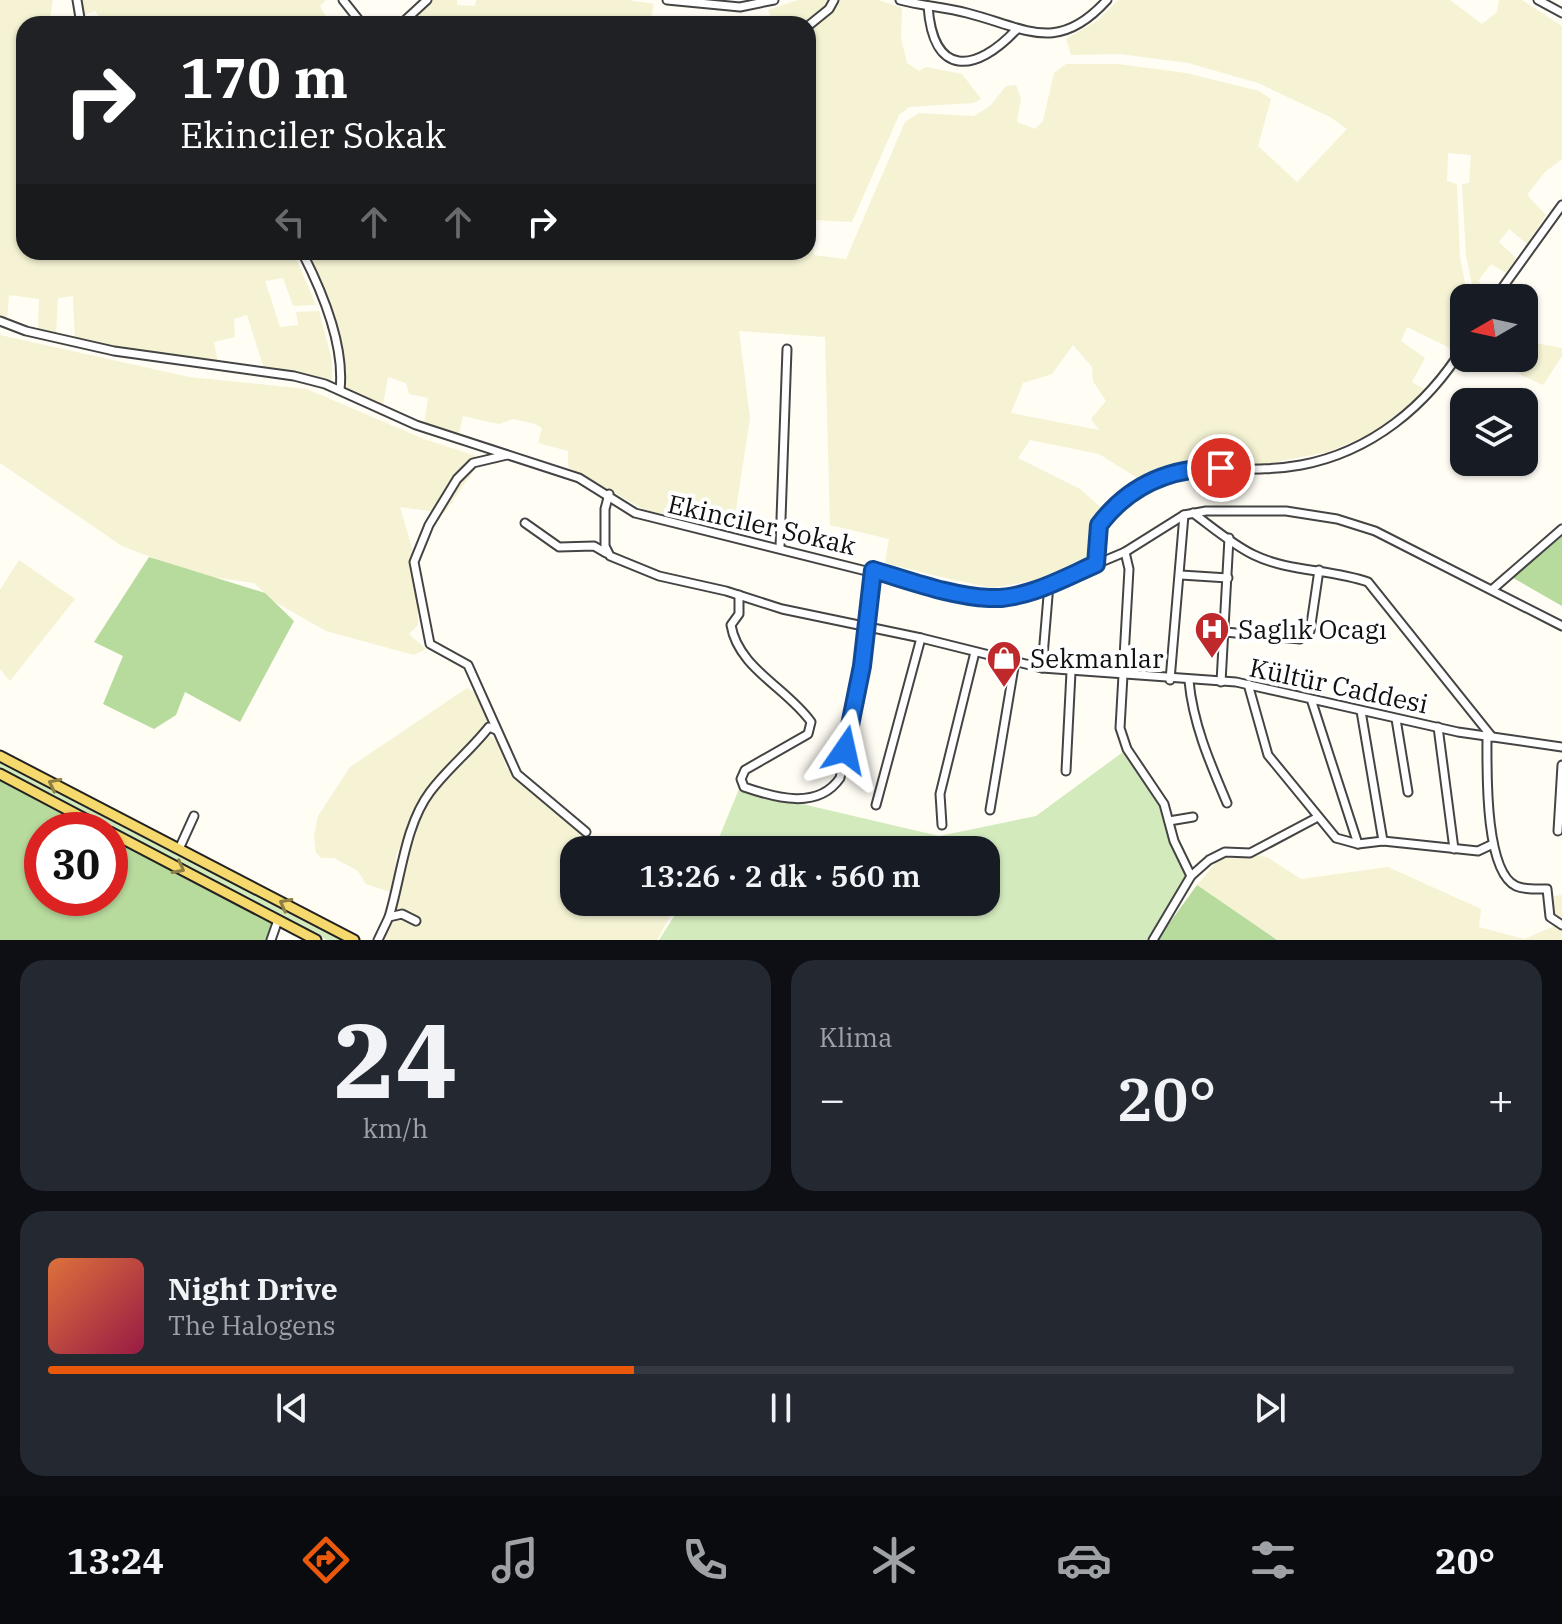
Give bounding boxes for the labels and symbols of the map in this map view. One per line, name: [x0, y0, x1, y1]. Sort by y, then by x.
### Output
north arrow: [1450, 284, 1538, 372]
pin: [1187, 434, 1255, 502]
street label: Ekinciler Sokak: [665, 486, 859, 562]
hospital icon: Saglık Ocagı: [1193, 610, 1231, 660]
place label: Saglık Ocagı: [1238, 612, 1387, 646]
shop icon: Sekmanlar: [985, 639, 1023, 689]
place label: Sekmanlar: [1030, 641, 1164, 675]
street label: Kültür Caddesi: [1247, 649, 1431, 721]
position arrow: [803, 708, 887, 792]
one-way arrow: [48, 779, 62, 794]
speed limit sign: 30: [24, 812, 128, 916]
one-way arrow: [171, 859, 185, 874]
one-way arrow: [278, 898, 293, 914]

